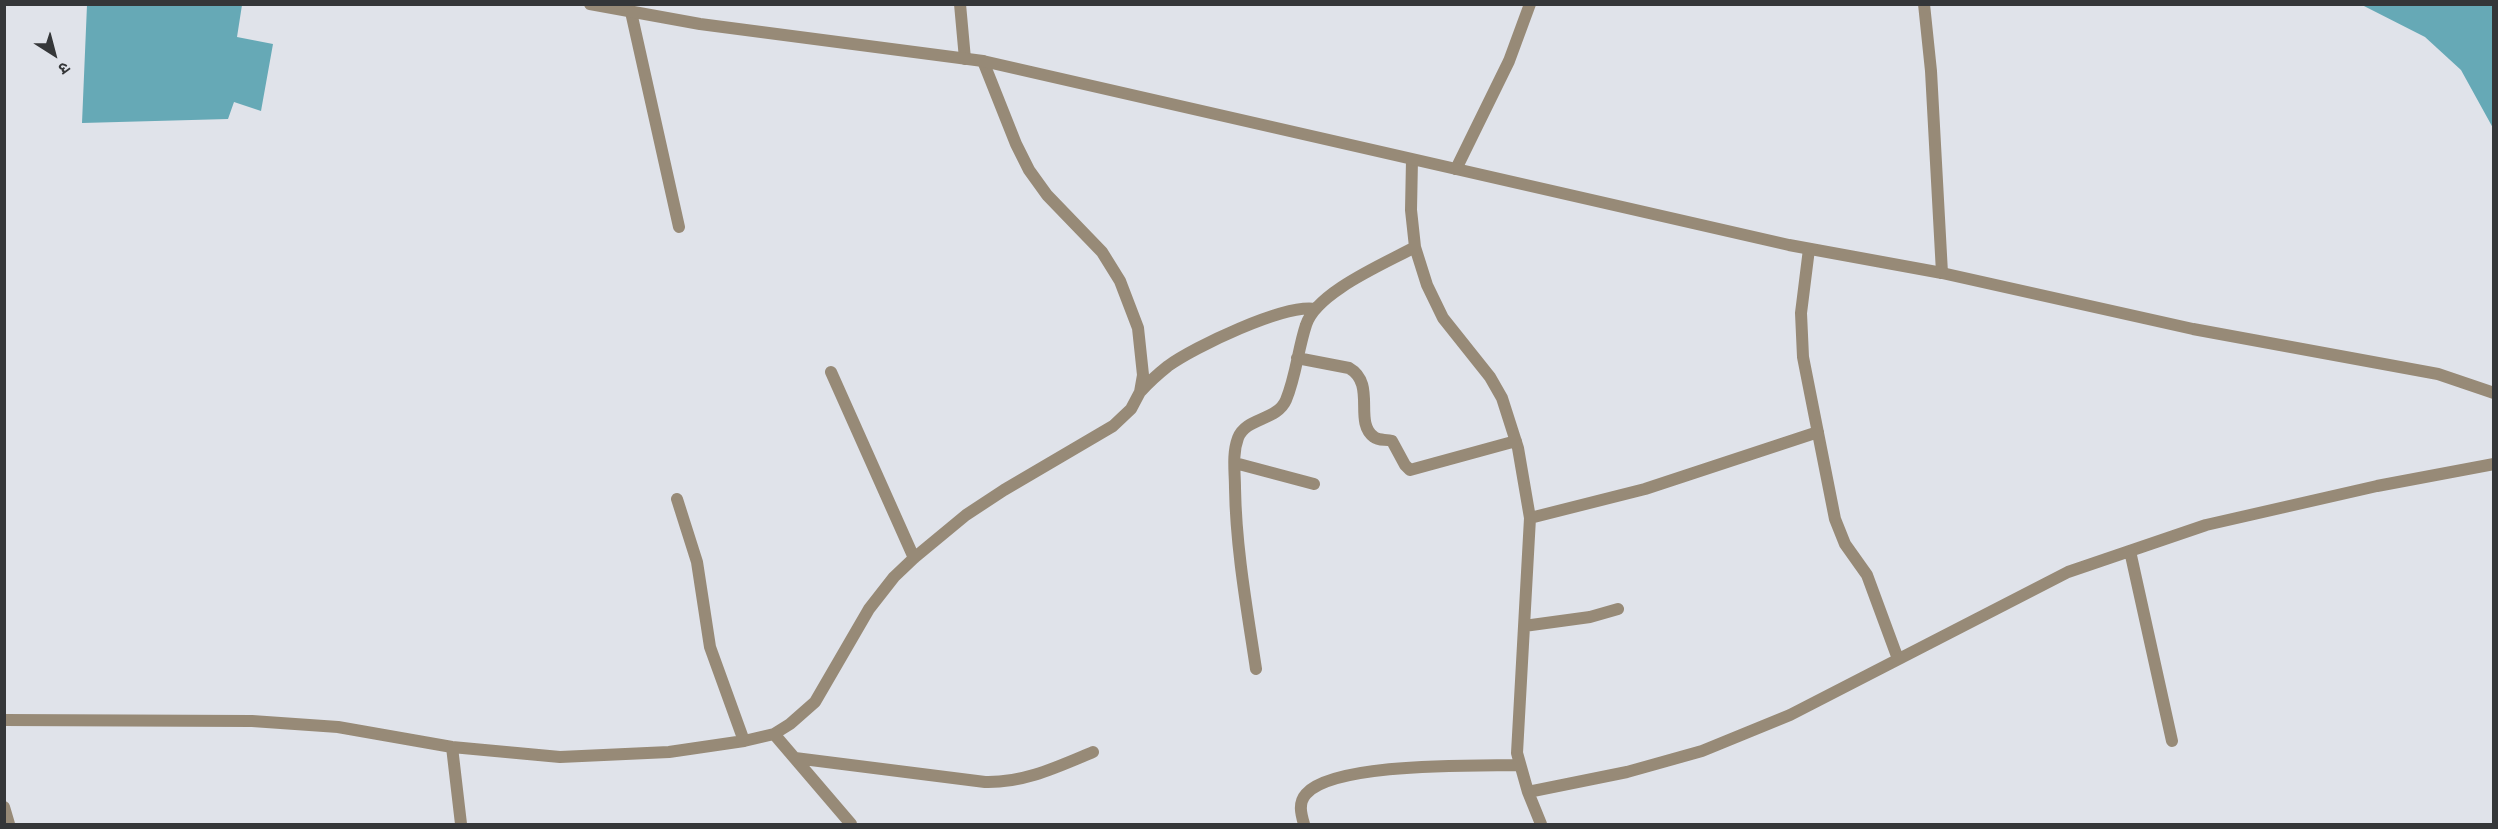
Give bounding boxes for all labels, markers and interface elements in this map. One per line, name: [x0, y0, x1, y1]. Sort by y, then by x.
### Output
north arrow: [24, 24, 84, 84]
text: उ: [55, 58, 74, 79]

